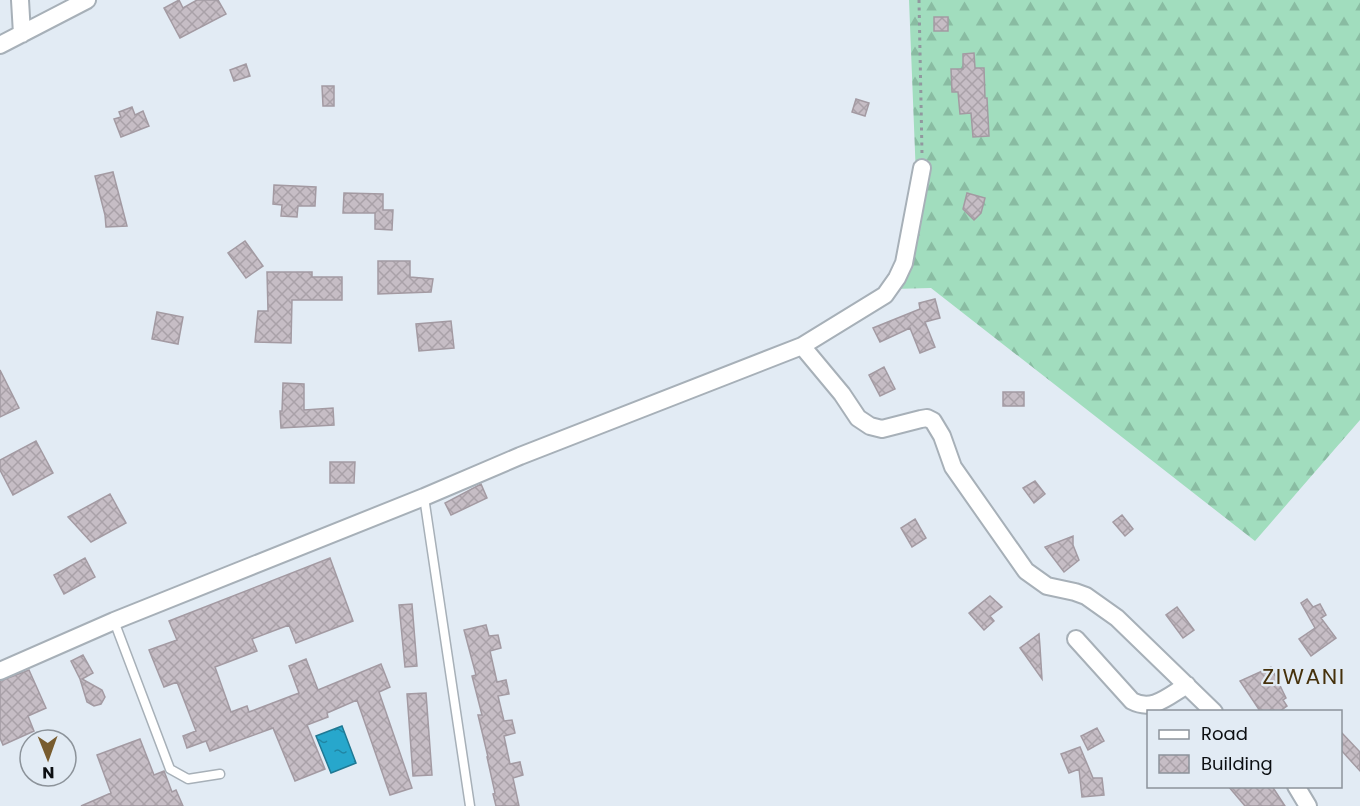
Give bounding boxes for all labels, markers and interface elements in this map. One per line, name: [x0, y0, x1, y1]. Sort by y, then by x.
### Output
district label: ZIWANI: [1262, 661, 1346, 692]
legend: [1147, 710, 1342, 788]
text: Road: [1201, 721, 1248, 746]
north arrow: [18, 728, 78, 788]
text: Building: [1201, 751, 1273, 776]
text: N: [42, 761, 54, 784]

